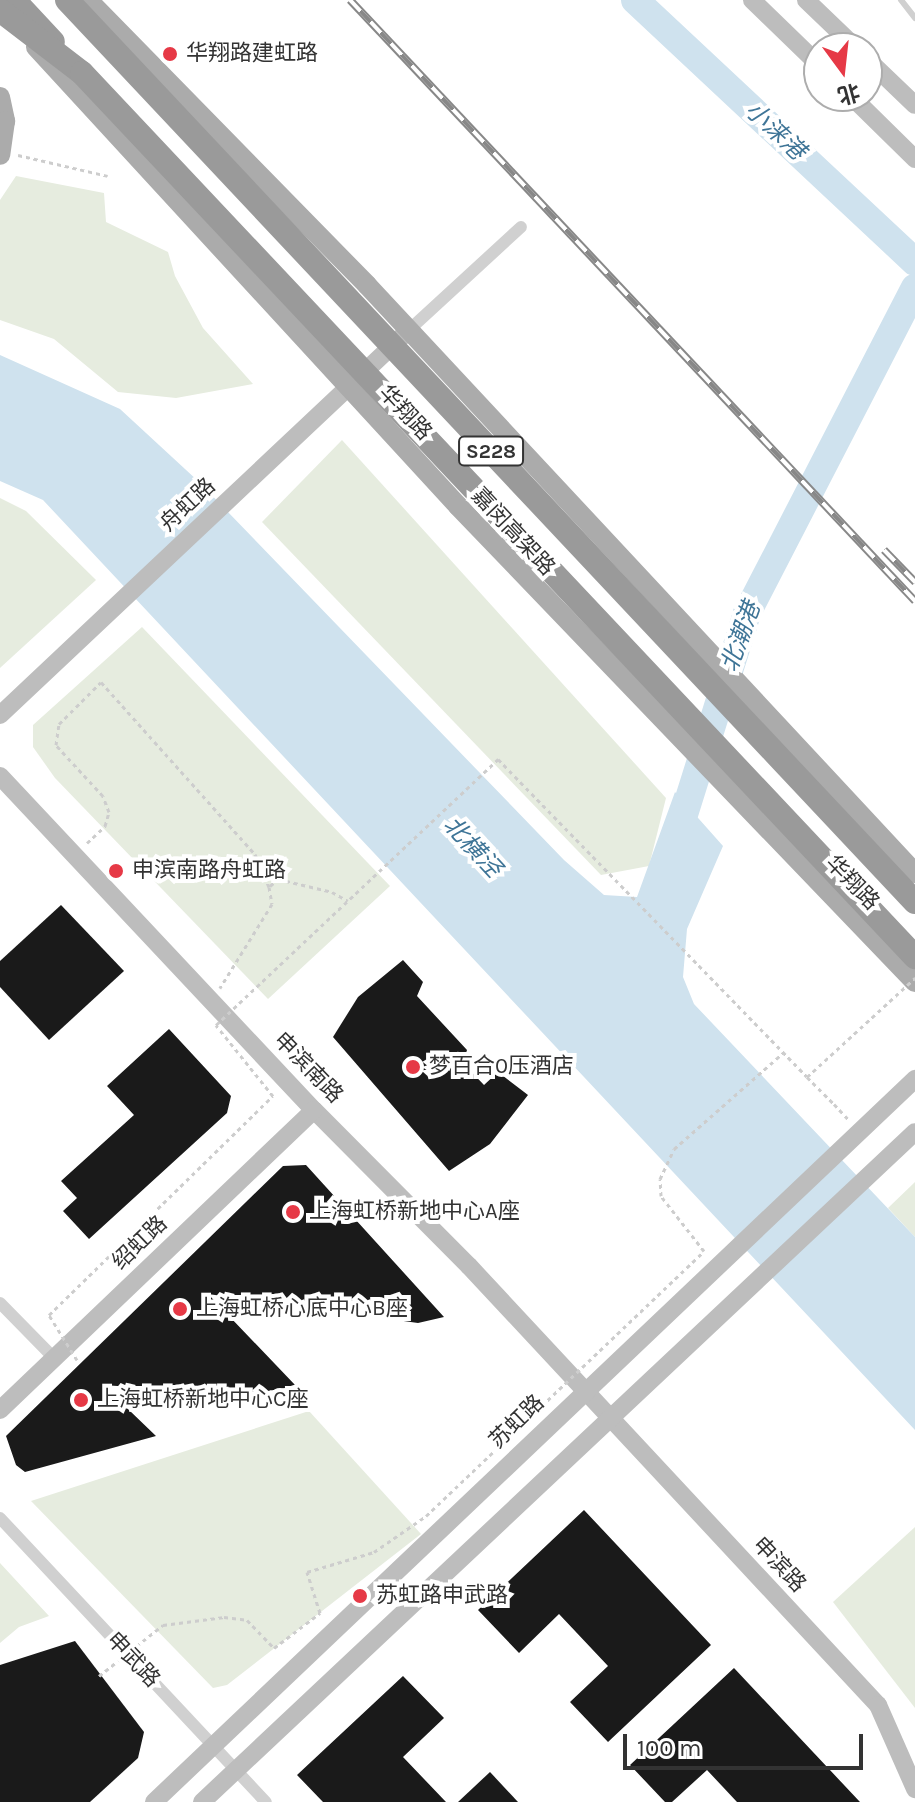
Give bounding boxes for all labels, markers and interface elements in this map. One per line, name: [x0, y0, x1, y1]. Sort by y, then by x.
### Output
north arrow: [803, 32, 883, 112]
place label: 华翔路建虹路: [186, 41, 318, 67]
marker: 华翔路建虹路: [161, 45, 179, 63]
text: 北: [835, 78, 863, 109]
water label: 小涞港: [739, 96, 811, 166]
street label: 华翔路: [373, 380, 437, 446]
road number: S228: [457, 435, 525, 467]
street label: 舟虹路: [155, 473, 221, 537]
street label: 嘉闵高架路: [466, 483, 560, 581]
water label: 北潮港: [715, 598, 767, 676]
water label: 北横泾: [437, 811, 507, 883]
street label: 华翔路: [820, 850, 884, 916]
place label: 申滨南路舟虹路: [132, 858, 286, 884]
marker: 申滨南路舟虹路: [107, 862, 125, 880]
street label: 申滨南路: [268, 1027, 348, 1109]
place label: 梦百合0压酒店: [429, 1054, 574, 1080]
marker: 梦百合0压酒店: [404, 1058, 422, 1076]
place label: 上海虹桥新地中心A座: [309, 1199, 520, 1225]
marker: 上海虹桥新地中心A座: [284, 1203, 302, 1221]
street label: 绍虹路: [107, 1211, 173, 1275]
place label: 上海虹桥心底中心B座: [196, 1296, 408, 1322]
marker: 上海虹桥心底中心B座: [171, 1300, 189, 1318]
place label: 上海虹桥新地中心C座: [97, 1387, 308, 1413]
street label: 苏虹路: [484, 1390, 550, 1454]
marker: 上海虹桥新地中心C座: [72, 1391, 90, 1409]
street label: 申滨路: [747, 1532, 811, 1598]
place label: 苏虹路申武路: [376, 1583, 508, 1609]
marker: 苏虹路申武路: [351, 1587, 369, 1605]
street label: 申武路: [101, 1627, 165, 1693]
scale bar: [627, 1718, 867, 1768]
text: 100 m: [637, 1734, 702, 1762]

